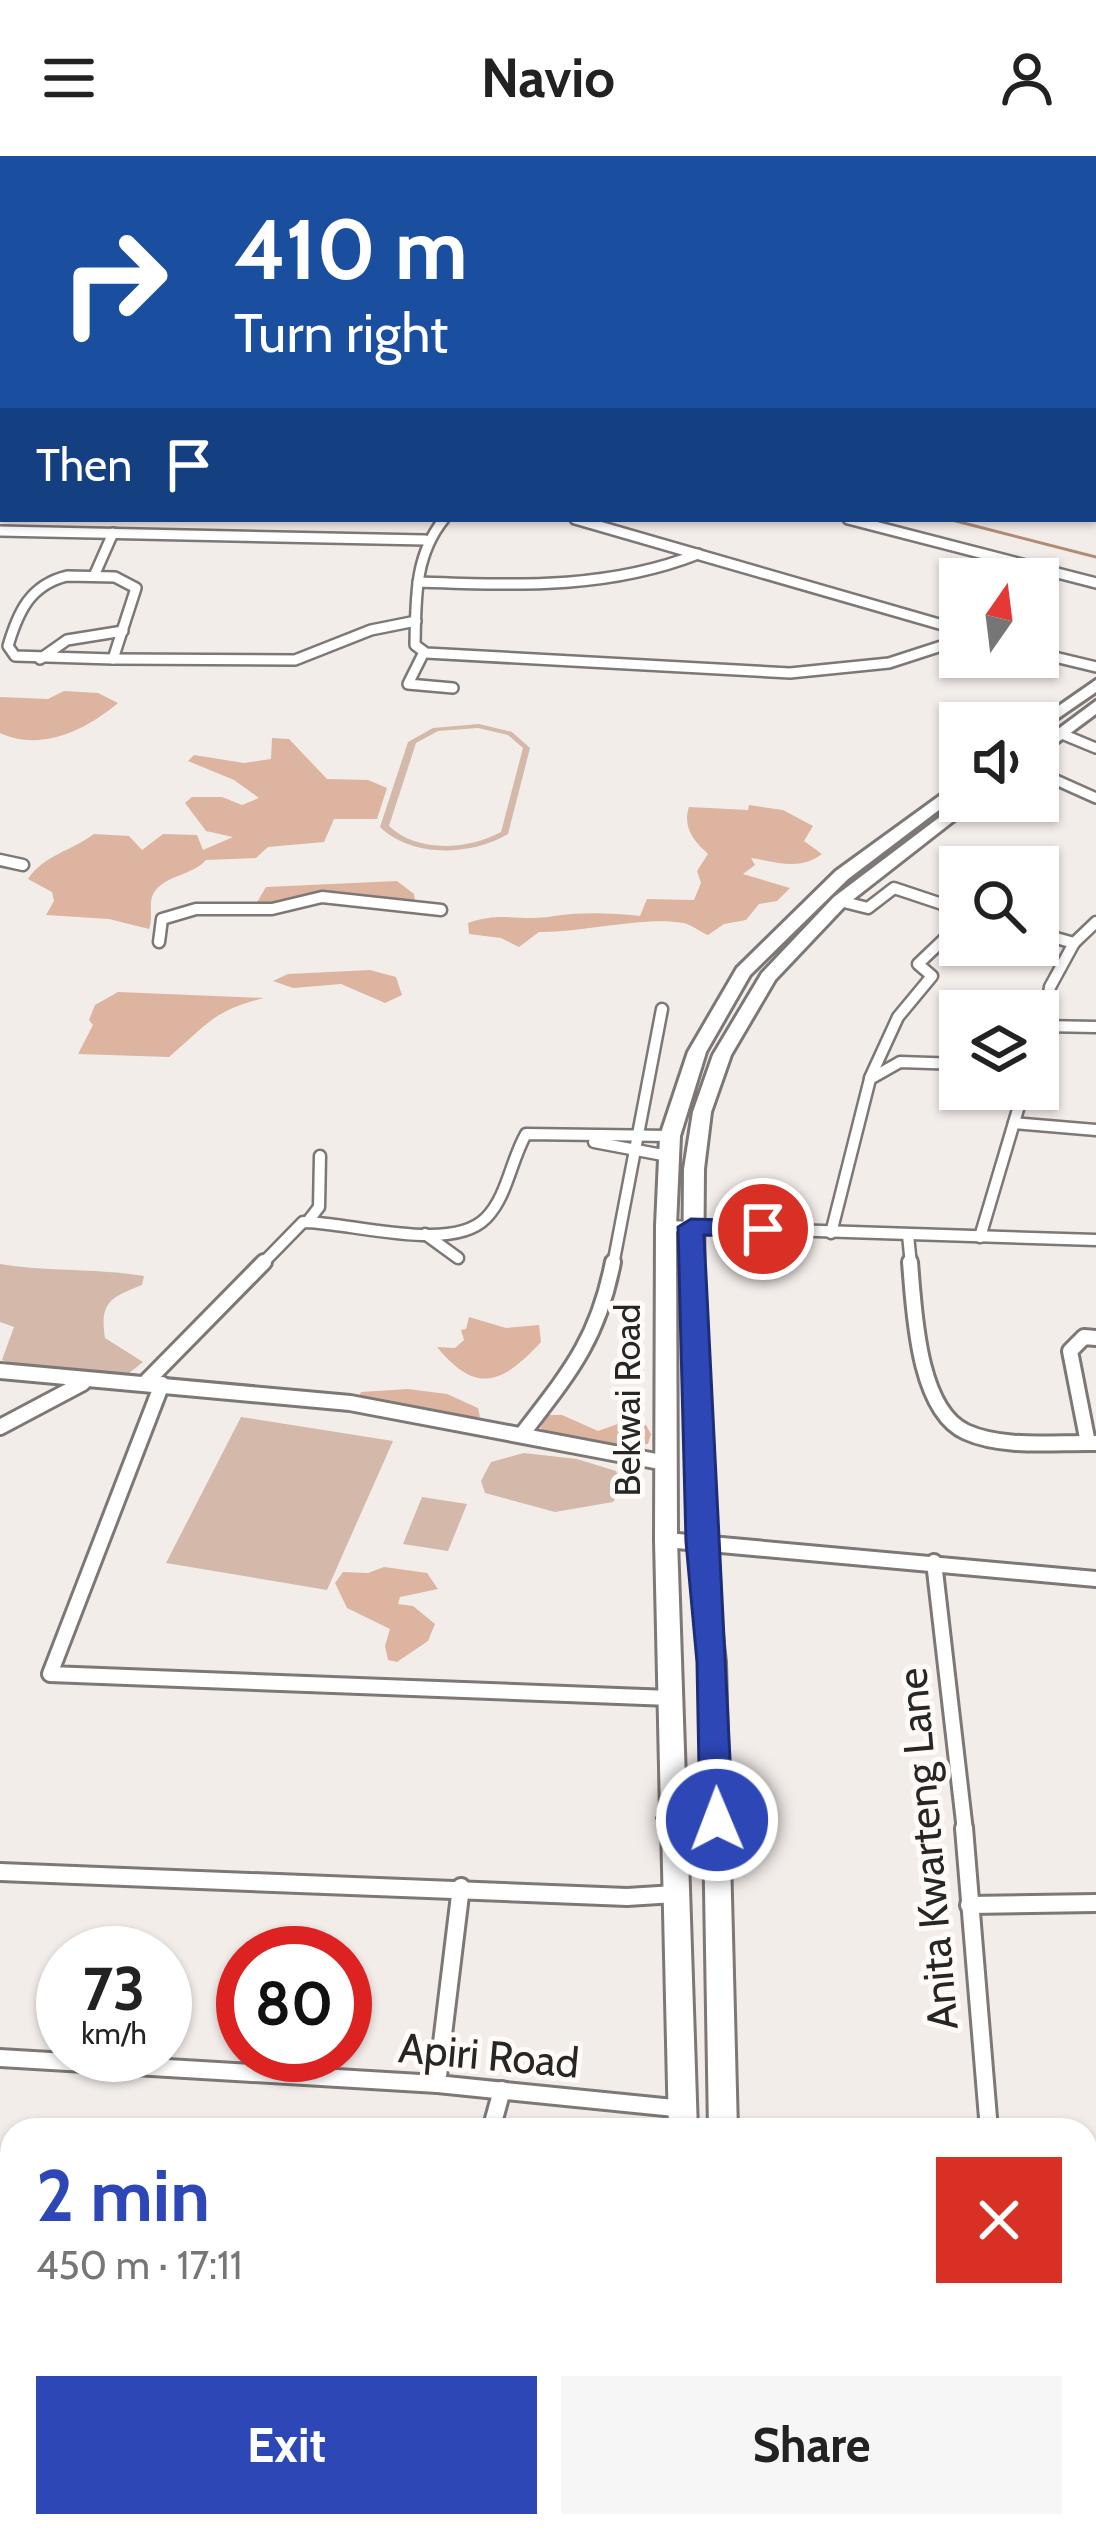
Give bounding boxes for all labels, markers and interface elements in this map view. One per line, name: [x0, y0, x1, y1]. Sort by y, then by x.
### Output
icon: menu: [36, 45, 102, 111]
text: Navio: [481, 45, 615, 111]
icon: person: [994, 45, 1060, 111]
text: 410 m: [234, 198, 468, 300]
icon: right: [36, 204, 192, 360]
text: Turn right: [234, 300, 448, 366]
icon: arrive: [156, 432, 222, 498]
text: Then: [36, 438, 132, 492]
north arrow: [939, 558, 1059, 678]
map controls: [939, 558, 1059, 1110]
button: sound: [939, 702, 1059, 822]
button: search: [939, 846, 1059, 966]
button: layers: [939, 990, 1059, 1110]
pin: [712, 1178, 814, 1280]
icon: arrive: [730, 1196, 796, 1262]
street label: Bekwai Road: [605, 1303, 649, 1497]
street label: Anita Kwarteng Lane: [885, 1666, 969, 2032]
position arrow: [654, 1757, 780, 1883]
speed limit sign: 80: [216, 1926, 372, 2082]
text: 73: [83, 1952, 145, 2025]
text: km/h: [81, 2015, 147, 2052]
street label: Apiri Road: [397, 2021, 581, 2089]
text: 2 min: [36, 2152, 210, 2239]
button: close: [936, 2157, 1062, 2283]
text: 450 m · 17:11: [36, 2241, 243, 2289]
button: Exit: [36, 2376, 537, 2514]
button: Share: [561, 2376, 1062, 2514]

